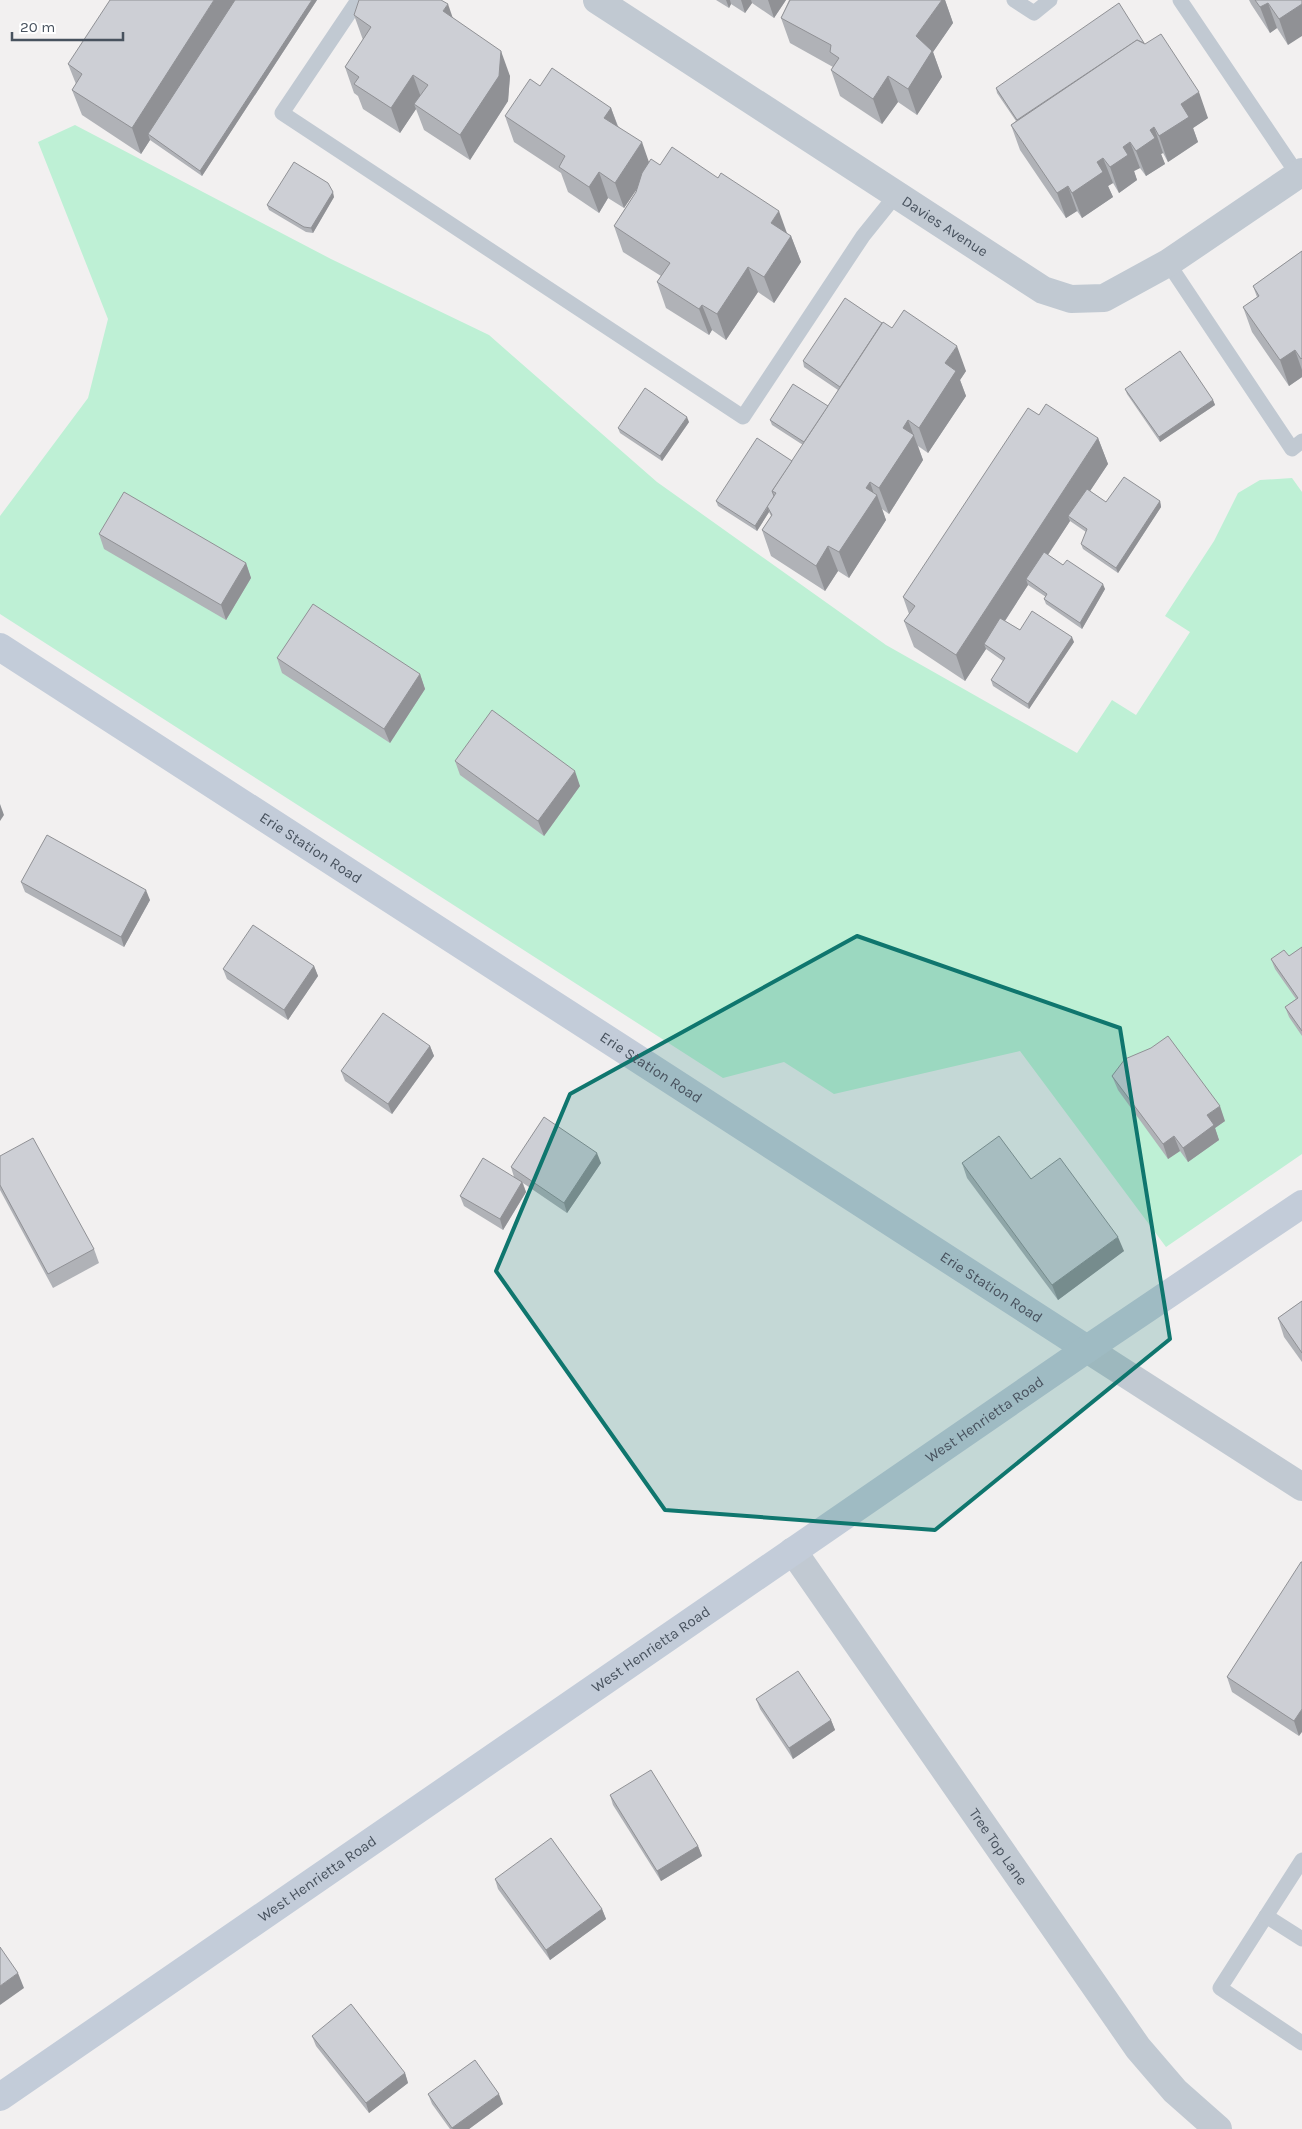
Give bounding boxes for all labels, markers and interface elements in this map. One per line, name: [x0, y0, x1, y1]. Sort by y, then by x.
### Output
scale bar: [12, 10, 124, 42]
text: 20 m: [20, 18, 55, 36]
street label: Davies Avenue: [899, 192, 991, 261]
street label: Erie Station Road: [256, 808, 365, 887]
street label: Erie Station Road: [597, 1028, 706, 1107]
street label: Erie Station Road: [937, 1248, 1046, 1327]
street label: West Henrietta Road: [922, 1373, 1047, 1467]
street label: West Henrietta Road: [588, 1602, 713, 1696]
street label: Tree Top Lane: [965, 1805, 1031, 1889]
street label: West Henrietta Road: [254, 1832, 380, 1926]

